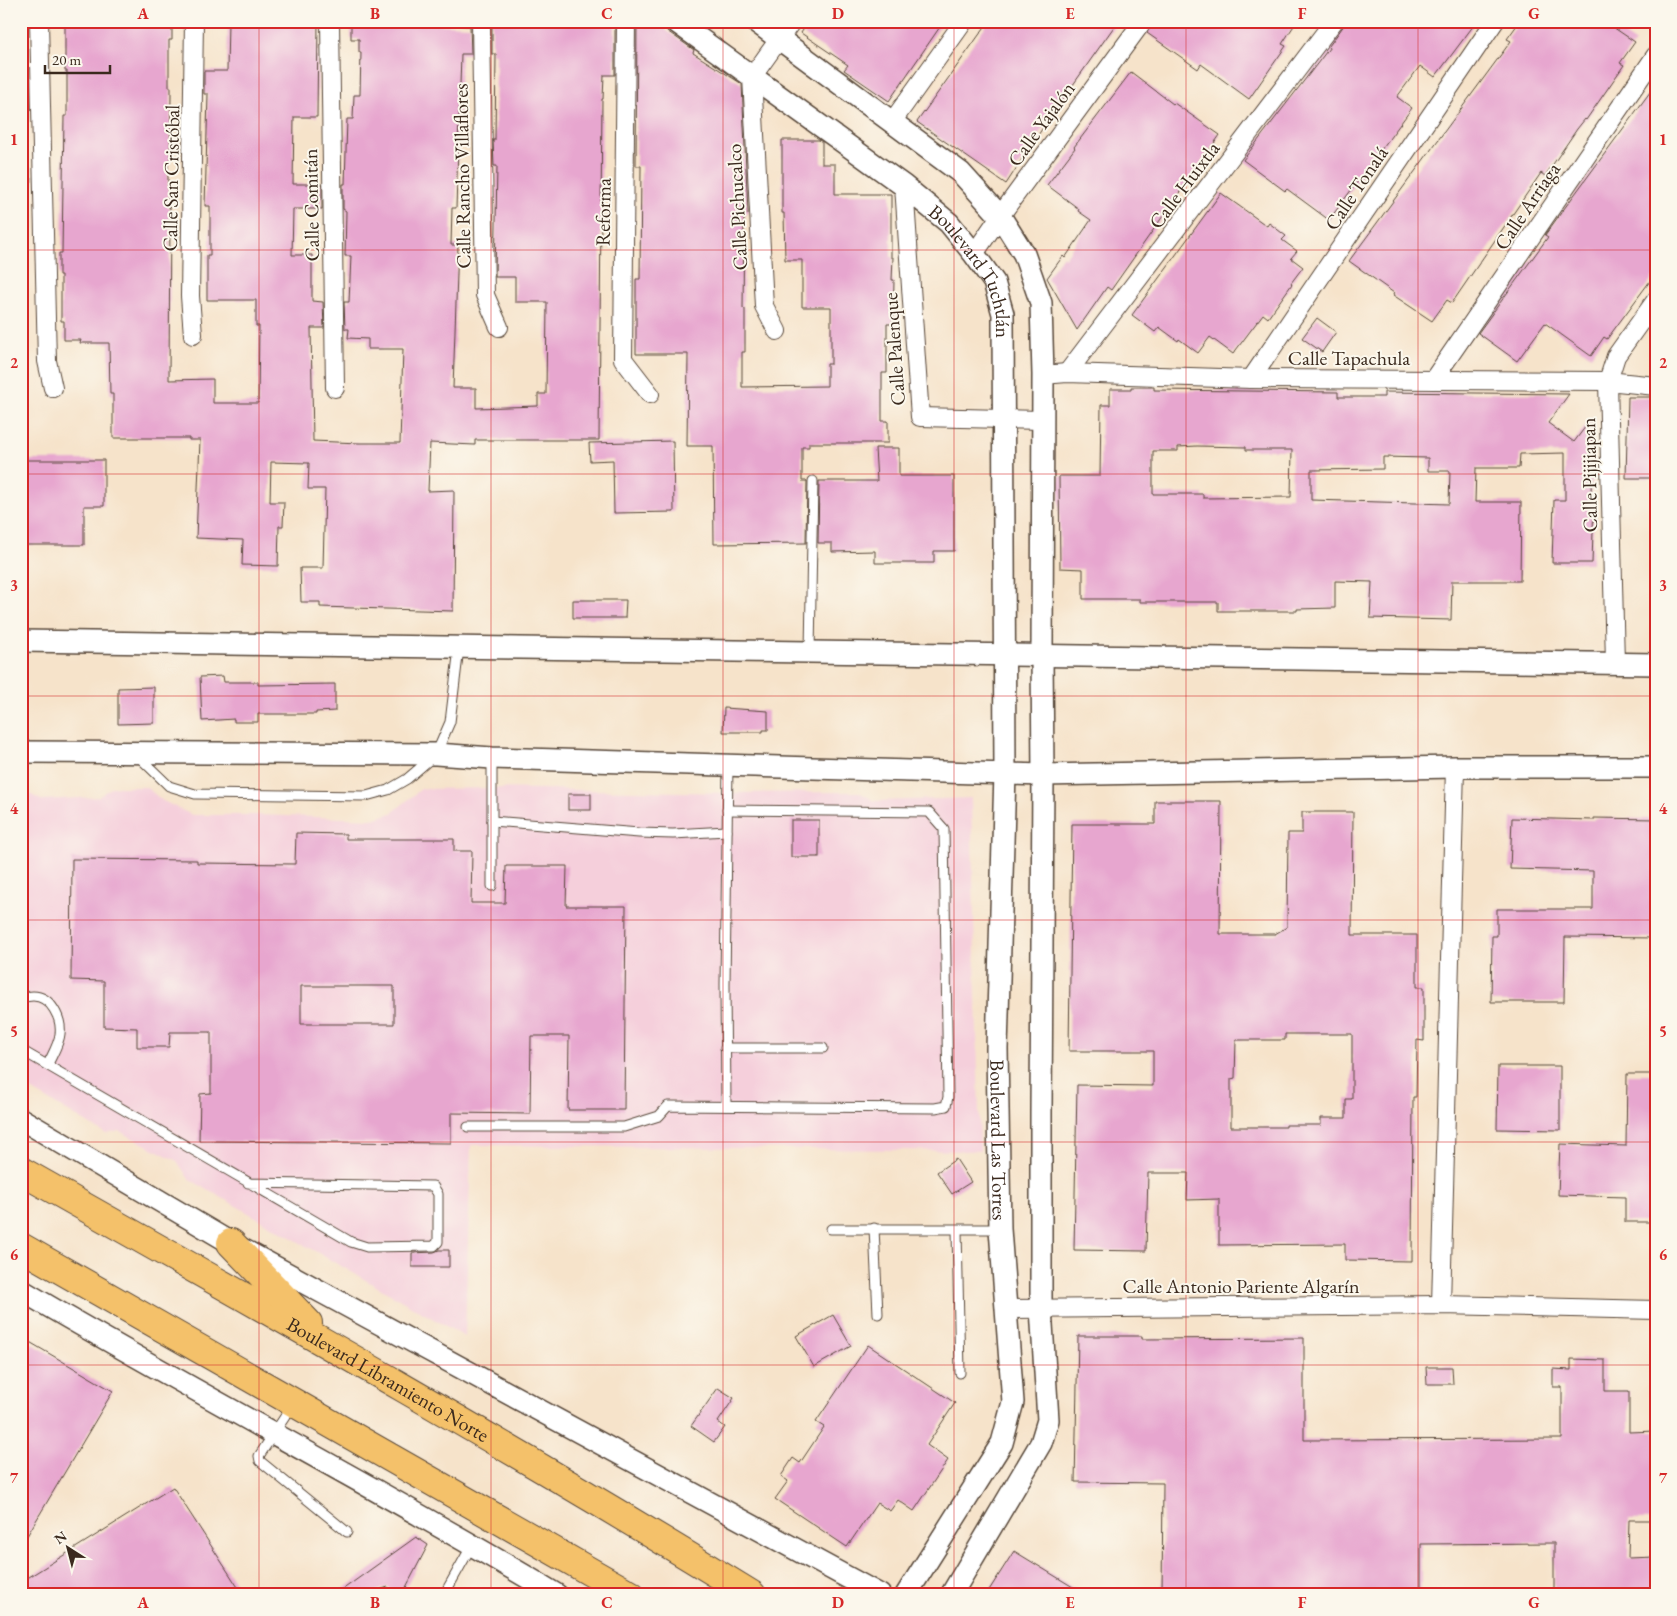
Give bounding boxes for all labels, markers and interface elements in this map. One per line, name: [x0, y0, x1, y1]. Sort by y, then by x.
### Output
text: A: [136, 3, 149, 24]
text: B: [370, 3, 380, 24]
text: C: [601, 3, 613, 24]
text: D: [832, 3, 844, 24]
text: E: [1065, 3, 1075, 24]
text: F: [1298, 3, 1307, 24]
text: G: [1528, 3, 1540, 24]
scale bar: [45, 42, 110, 74]
text: 20 m: [52, 50, 81, 69]
street label: Calle Yajalón: [1001, 76, 1081, 172]
street label: Calle Rancho Villaflores: [447, 83, 477, 269]
street label: Calle San Cristóbal: [157, 104, 185, 251]
text: 1: [10, 129, 18, 150]
text: 1: [1659, 129, 1667, 150]
street label: Calle Huixtla: [1143, 136, 1225, 234]
street label: Calle Tonalá: [1318, 141, 1394, 235]
street label: Calle Pichucalco: [721, 143, 753, 271]
street label: Calle Comitán: [297, 148, 325, 262]
street label: Calle Arriaga: [1488, 157, 1566, 255]
street label: Reforma: [589, 178, 617, 246]
street label: Boulevard Tuchtlán: [923, 199, 1016, 339]
street label: Calle Palenque: [877, 291, 911, 407]
street label: Calle Tapachula: [1288, 345, 1410, 371]
text: 2: [10, 352, 19, 373]
text: 2: [1659, 352, 1668, 373]
street label: Calle Pijijiapan: [1575, 417, 1603, 533]
text: 3: [10, 575, 18, 596]
text: 3: [1659, 575, 1667, 596]
text: 4: [10, 798, 19, 819]
text: 4: [1659, 798, 1668, 819]
text: 5: [10, 1021, 18, 1042]
text: 5: [1659, 1021, 1667, 1042]
street label: Boulevard Las Torres: [984, 1059, 1013, 1221]
text: 6: [10, 1244, 19, 1265]
text: 6: [1659, 1244, 1668, 1265]
street label: Calle Antonio Pariente Algarín: [1122, 1273, 1360, 1299]
street label: Boulevard Libramiento Norte: [282, 1311, 494, 1448]
text: 7: [10, 1467, 19, 1488]
text: 7: [1659, 1467, 1668, 1488]
north arrow: [42, 1524, 92, 1574]
text: N: [50, 1526, 71, 1548]
text: A: [136, 1592, 149, 1613]
text: B: [370, 1592, 380, 1613]
text: C: [601, 1592, 613, 1613]
text: D: [832, 1592, 844, 1613]
text: E: [1065, 1592, 1075, 1613]
text: F: [1298, 1592, 1307, 1613]
text: G: [1528, 1592, 1540, 1613]

